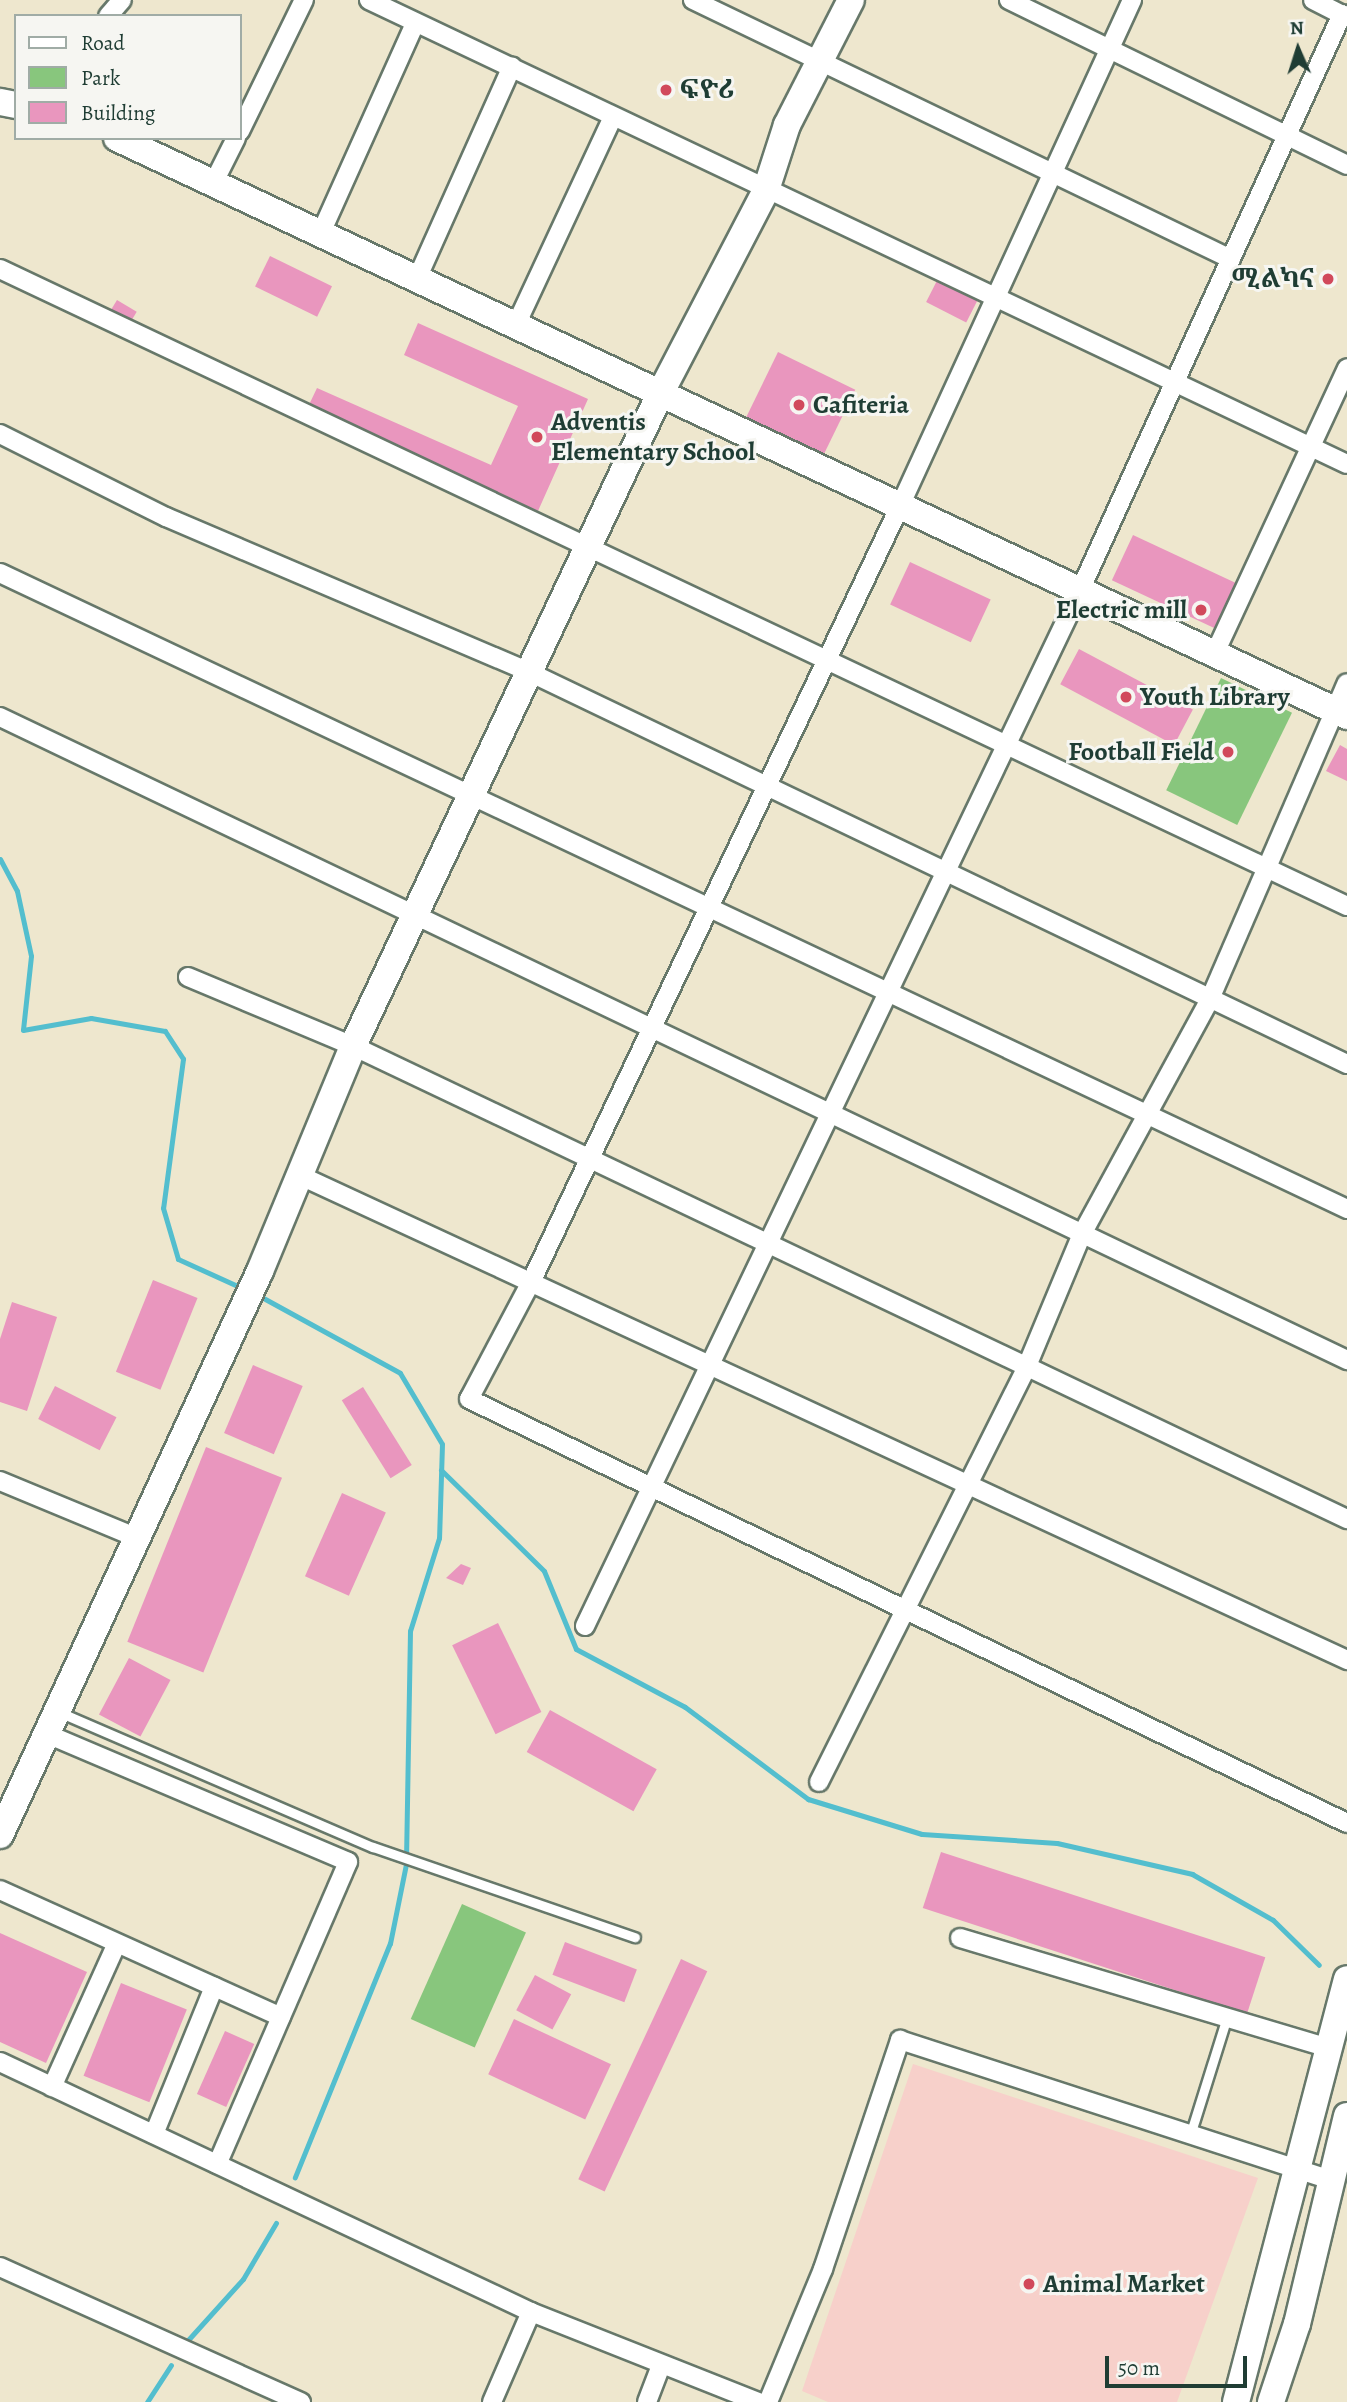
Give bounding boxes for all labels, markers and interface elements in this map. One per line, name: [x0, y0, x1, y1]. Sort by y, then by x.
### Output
legend: [14, 14, 242, 140]
north arrow: [1263, 14, 1333, 84]
text: N: [1289, 15, 1304, 41]
text: Road: [81, 29, 125, 57]
text: Park: [81, 64, 120, 92]
place label: ፍዮሪ: [680, 74, 734, 106]
marker: ፍዮሪ: [658, 82, 674, 98]
text: Building: [81, 99, 155, 127]
place label: ሚልካና: [1232, 263, 1314, 295]
marker: ሚልካና: [1320, 271, 1336, 287]
place label: Cafiteria: [813, 389, 909, 421]
marker: Cafiteria: [791, 397, 807, 413]
place label: Adventis Elementary School: [551, 406, 755, 467]
marker: Adventis Elementary School: [529, 429, 545, 445]
place label: Electric mill: [1056, 594, 1187, 626]
marker: Electric mill: [1193, 602, 1209, 618]
place label: Youth Library: [1140, 681, 1290, 713]
marker: Youth Library: [1118, 689, 1134, 705]
place label: Football Field: [1068, 736, 1214, 768]
marker: Football Field: [1220, 744, 1236, 760]
place label: Animal Market: [1043, 2268, 1205, 2300]
marker: Animal Market: [1021, 2276, 1037, 2292]
scale bar: [1109, 2342, 1251, 2386]
text: 50 m: [1118, 2354, 1160, 2382]

